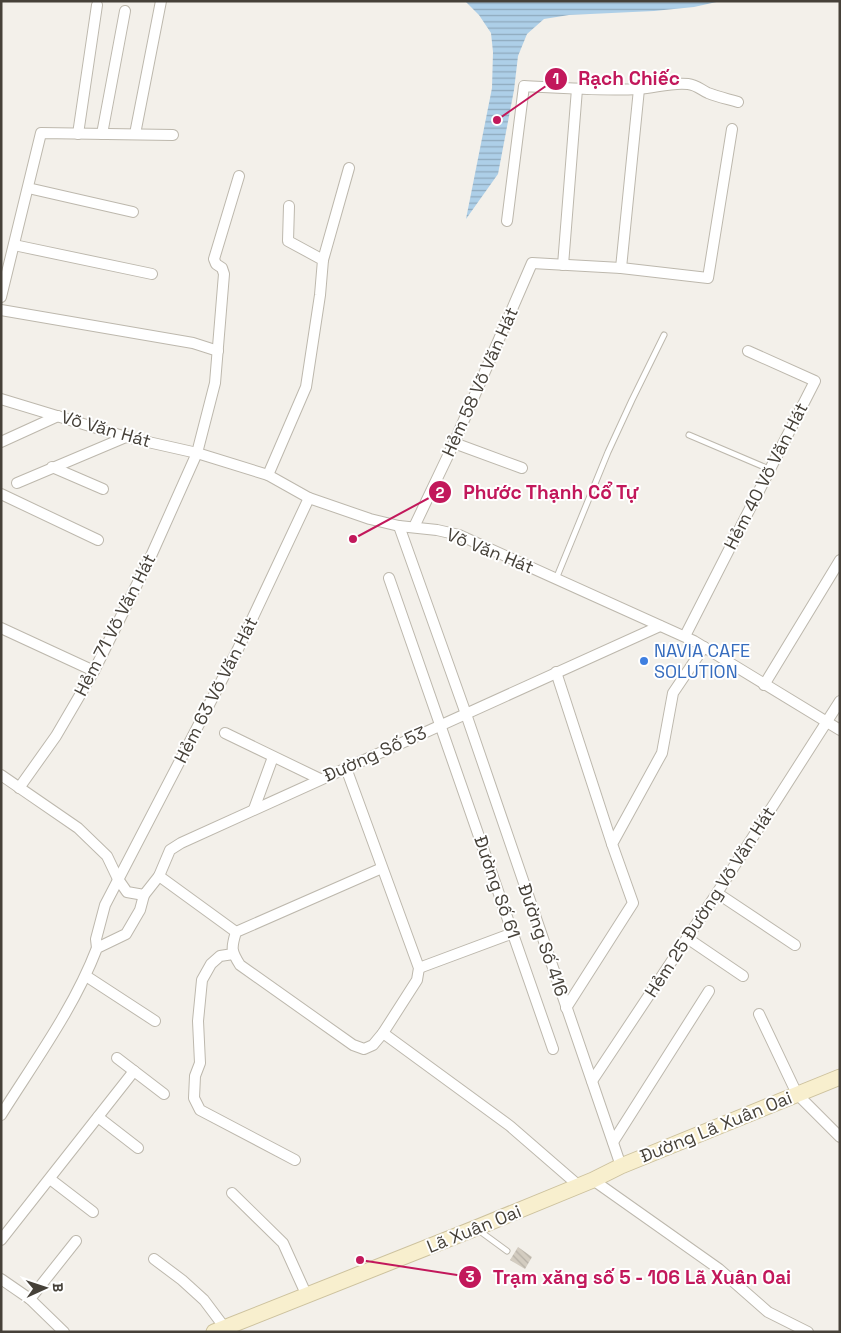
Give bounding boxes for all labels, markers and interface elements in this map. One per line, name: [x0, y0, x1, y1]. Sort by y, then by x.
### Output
callout: Rạch Chiếc: [543, 62, 690, 96]
text: Rạch Chiếc: [578, 66, 680, 91]
text: 1: [553, 69, 559, 88]
street label: Hẻm 58 Võ Văn Hát: [436, 303, 523, 460]
street label: Hẻm 40 Võ Văn Hát: [719, 398, 813, 553]
street label: Võ Văn Hát: [59, 405, 154, 452]
callout: Phước Thạnh Cổ Tự: [428, 475, 650, 509]
text: Phước Thạnh Cổ Tự: [463, 480, 640, 505]
text: 2: [436, 483, 445, 502]
street label: Võ Văn Hát: [443, 523, 537, 578]
street label: Hẻm 71 Võ Văn Hát: [69, 550, 160, 700]
street label: Hẻm 63 Võ Văn Hát: [169, 613, 262, 767]
place label: NAVIA CAFE SOLUTION: [654, 639, 750, 683]
marker: NAVIA CAFE SOLUTION: [638, 655, 650, 667]
street label: Đường Số 53: [320, 721, 430, 786]
street label: Hẻm 25 Đường Võ Văn Hát: [639, 802, 780, 1001]
street label: Đường Số 61: [469, 832, 526, 941]
street label: Đường Số 416: [513, 880, 574, 999]
street label: Đường Lã Xuân Oai: [636, 1086, 795, 1168]
street label: Lã Xuân Oai: [423, 1199, 524, 1258]
callout: Trạm xăng số 5 - 106 Lã Xuân Oai: [458, 1260, 802, 1294]
north arrow: [20, 1263, 70, 1313]
text: Trạm xăng số 5 - 106 Lã Xuân Oai: [493, 1265, 791, 1290]
text: 3: [465, 1267, 475, 1286]
text: B: [49, 1282, 67, 1292]

